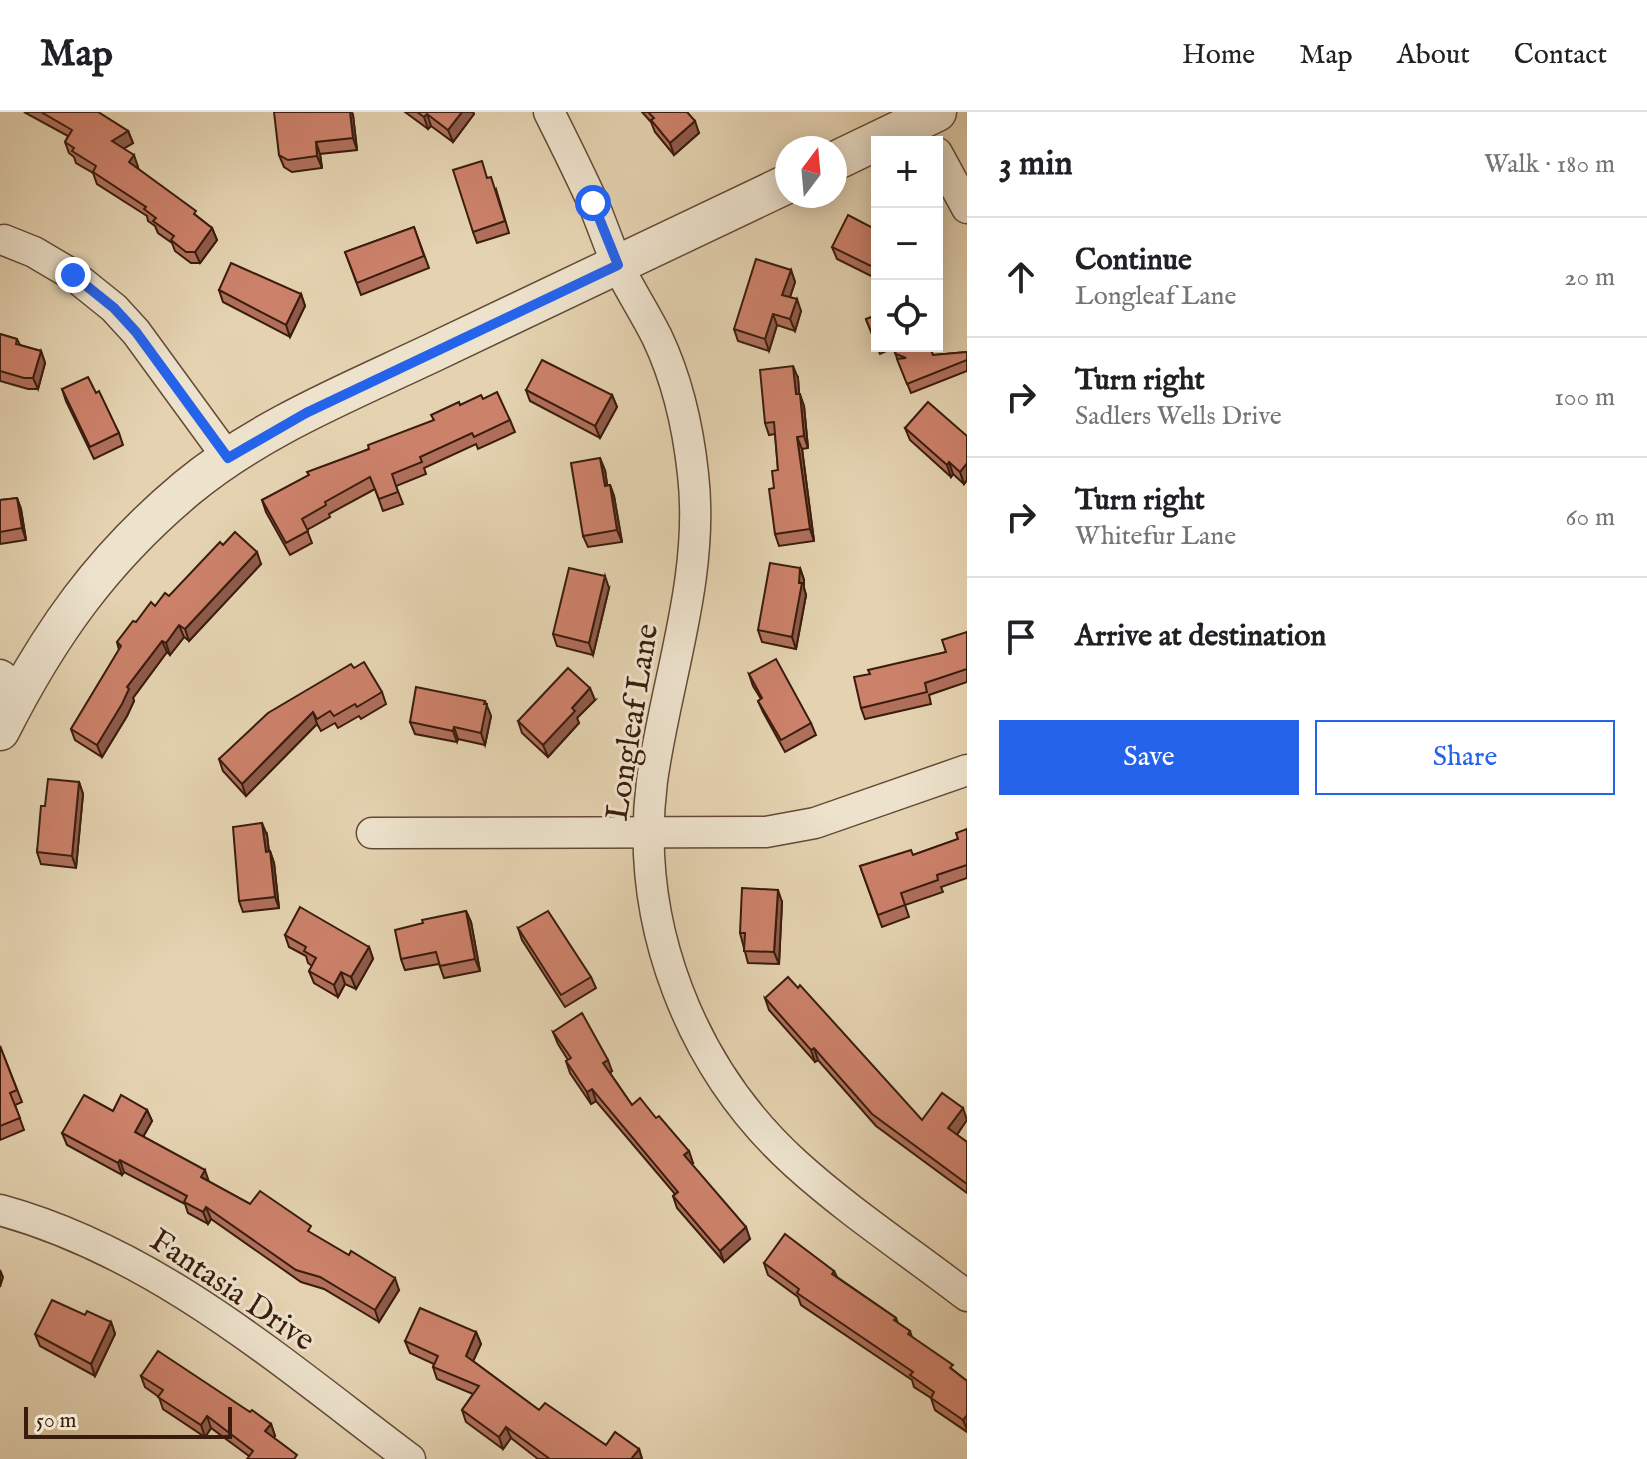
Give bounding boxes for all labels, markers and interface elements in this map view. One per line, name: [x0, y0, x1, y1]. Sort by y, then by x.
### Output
text: Map: [40, 31, 113, 79]
text: Home: [1182, 38, 1255, 73]
text: Map: [1299, 38, 1353, 73]
text: About: [1397, 38, 1470, 73]
text: Contact: [1514, 38, 1607, 73]
north arrow: [775, 136, 847, 208]
map controls: [871, 136, 943, 352]
button: +: [871, 136, 943, 208]
text: 3 min: [999, 143, 1073, 186]
text: Walk · 180 m: [1484, 148, 1615, 181]
route start: [575, 185, 611, 221]
button: −: [871, 208, 943, 280]
text: Continue: [1075, 242, 1192, 280]
icon: ahead: [999, 255, 1043, 299]
route end: [55, 257, 91, 293]
text: 20 m: [1564, 261, 1615, 294]
button: locate: [871, 280, 943, 352]
text: Longleaf Lane: [1075, 280, 1236, 313]
text: Turn right: [1075, 362, 1205, 400]
icon: right: [999, 375, 1043, 419]
text: 100 m: [1554, 381, 1615, 414]
text: Sadlers Wells Drive: [1075, 400, 1282, 433]
text: Turn right: [1075, 482, 1205, 520]
icon: right: [999, 495, 1043, 539]
text: 60 m: [1566, 501, 1615, 534]
text: Whitefur Lane: [1075, 520, 1236, 553]
icon: arrive: [999, 615, 1043, 659]
text: Arrive at destination: [1075, 618, 1326, 656]
street label: Longleaf Lane: [598, 621, 669, 824]
button: Save: [999, 720, 1299, 795]
button: Share: [1315, 720, 1615, 795]
street label: Fantasia Drive: [141, 1221, 322, 1361]
scale bar: [24, 1403, 232, 1439]
text: 50 m: [36, 1407, 77, 1435]

